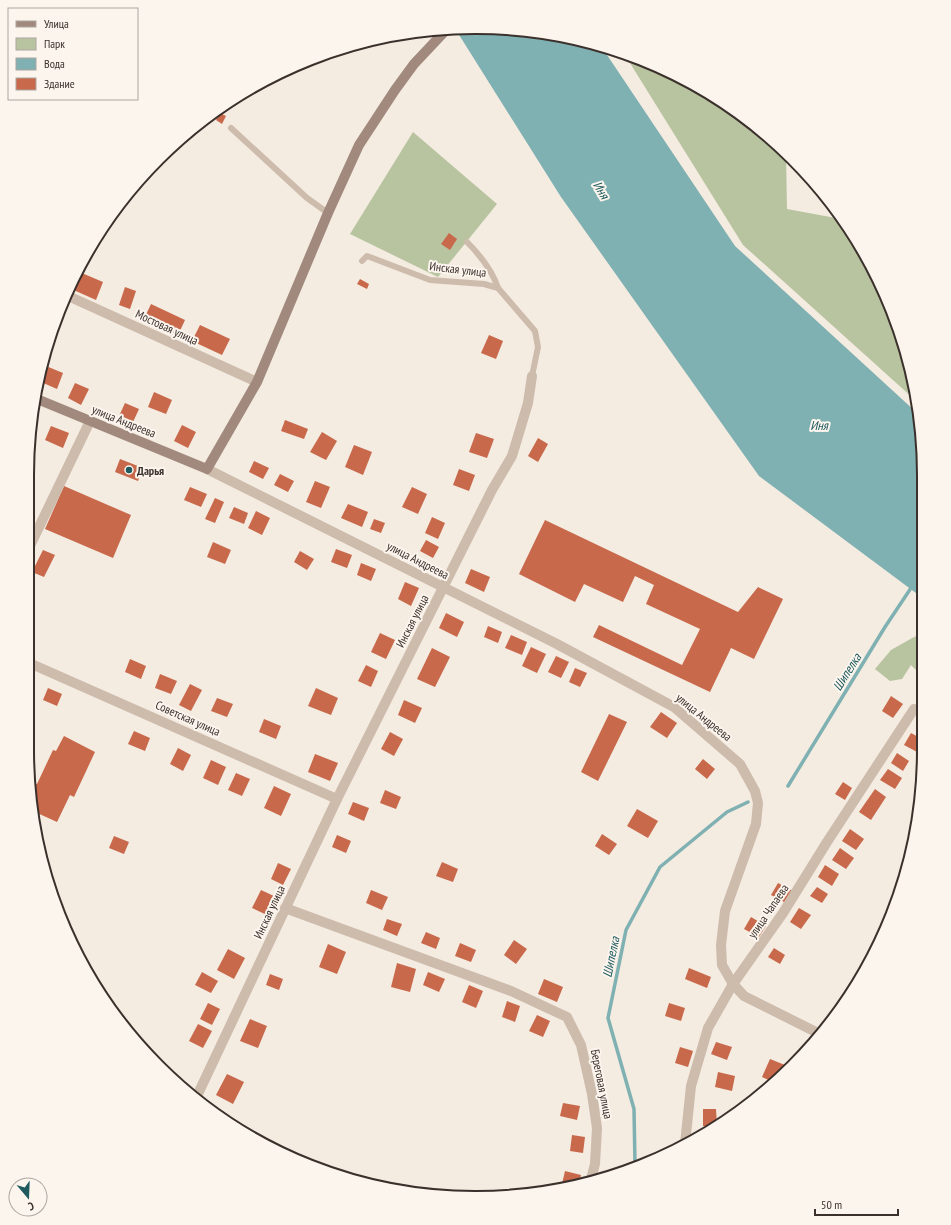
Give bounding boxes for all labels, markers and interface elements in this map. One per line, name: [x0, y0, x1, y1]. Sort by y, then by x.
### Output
legend: [8, 8, 138, 100]
text: Улица: [44, 16, 69, 31]
text: Парк: [44, 36, 65, 51]
text: Вода: [44, 56, 65, 71]
text: Здание: [44, 76, 75, 91]
water label: Иня: [589, 178, 613, 203]
street label: Инская улица: [429, 258, 487, 280]
street label: Мостовая улица: [133, 306, 201, 348]
street label: улица Андреева: [90, 401, 158, 441]
water label: Иня: [810, 417, 829, 434]
place label: Дарья: [137, 463, 164, 478]
marker: Дарья: [124, 465, 134, 475]
street label: улица Андреева: [384, 538, 452, 582]
street label: Инская улица: [392, 592, 432, 650]
water label: Шипелка: [829, 649, 866, 694]
street label: улица Андреева: [673, 690, 735, 744]
street label: Советская улица: [153, 697, 223, 739]
street label: улица Чапаева: [744, 881, 792, 941]
street label: Инская улица: [250, 883, 288, 941]
water label: Шипелка: [598, 934, 624, 979]
street label: Береговая улица: [588, 1048, 616, 1120]
north arrow: [8, 1177, 48, 1217]
scale bar: [815, 1191, 898, 1217]
text: 50 m: [821, 1197, 842, 1212]
text: С: [27, 1199, 36, 1214]

